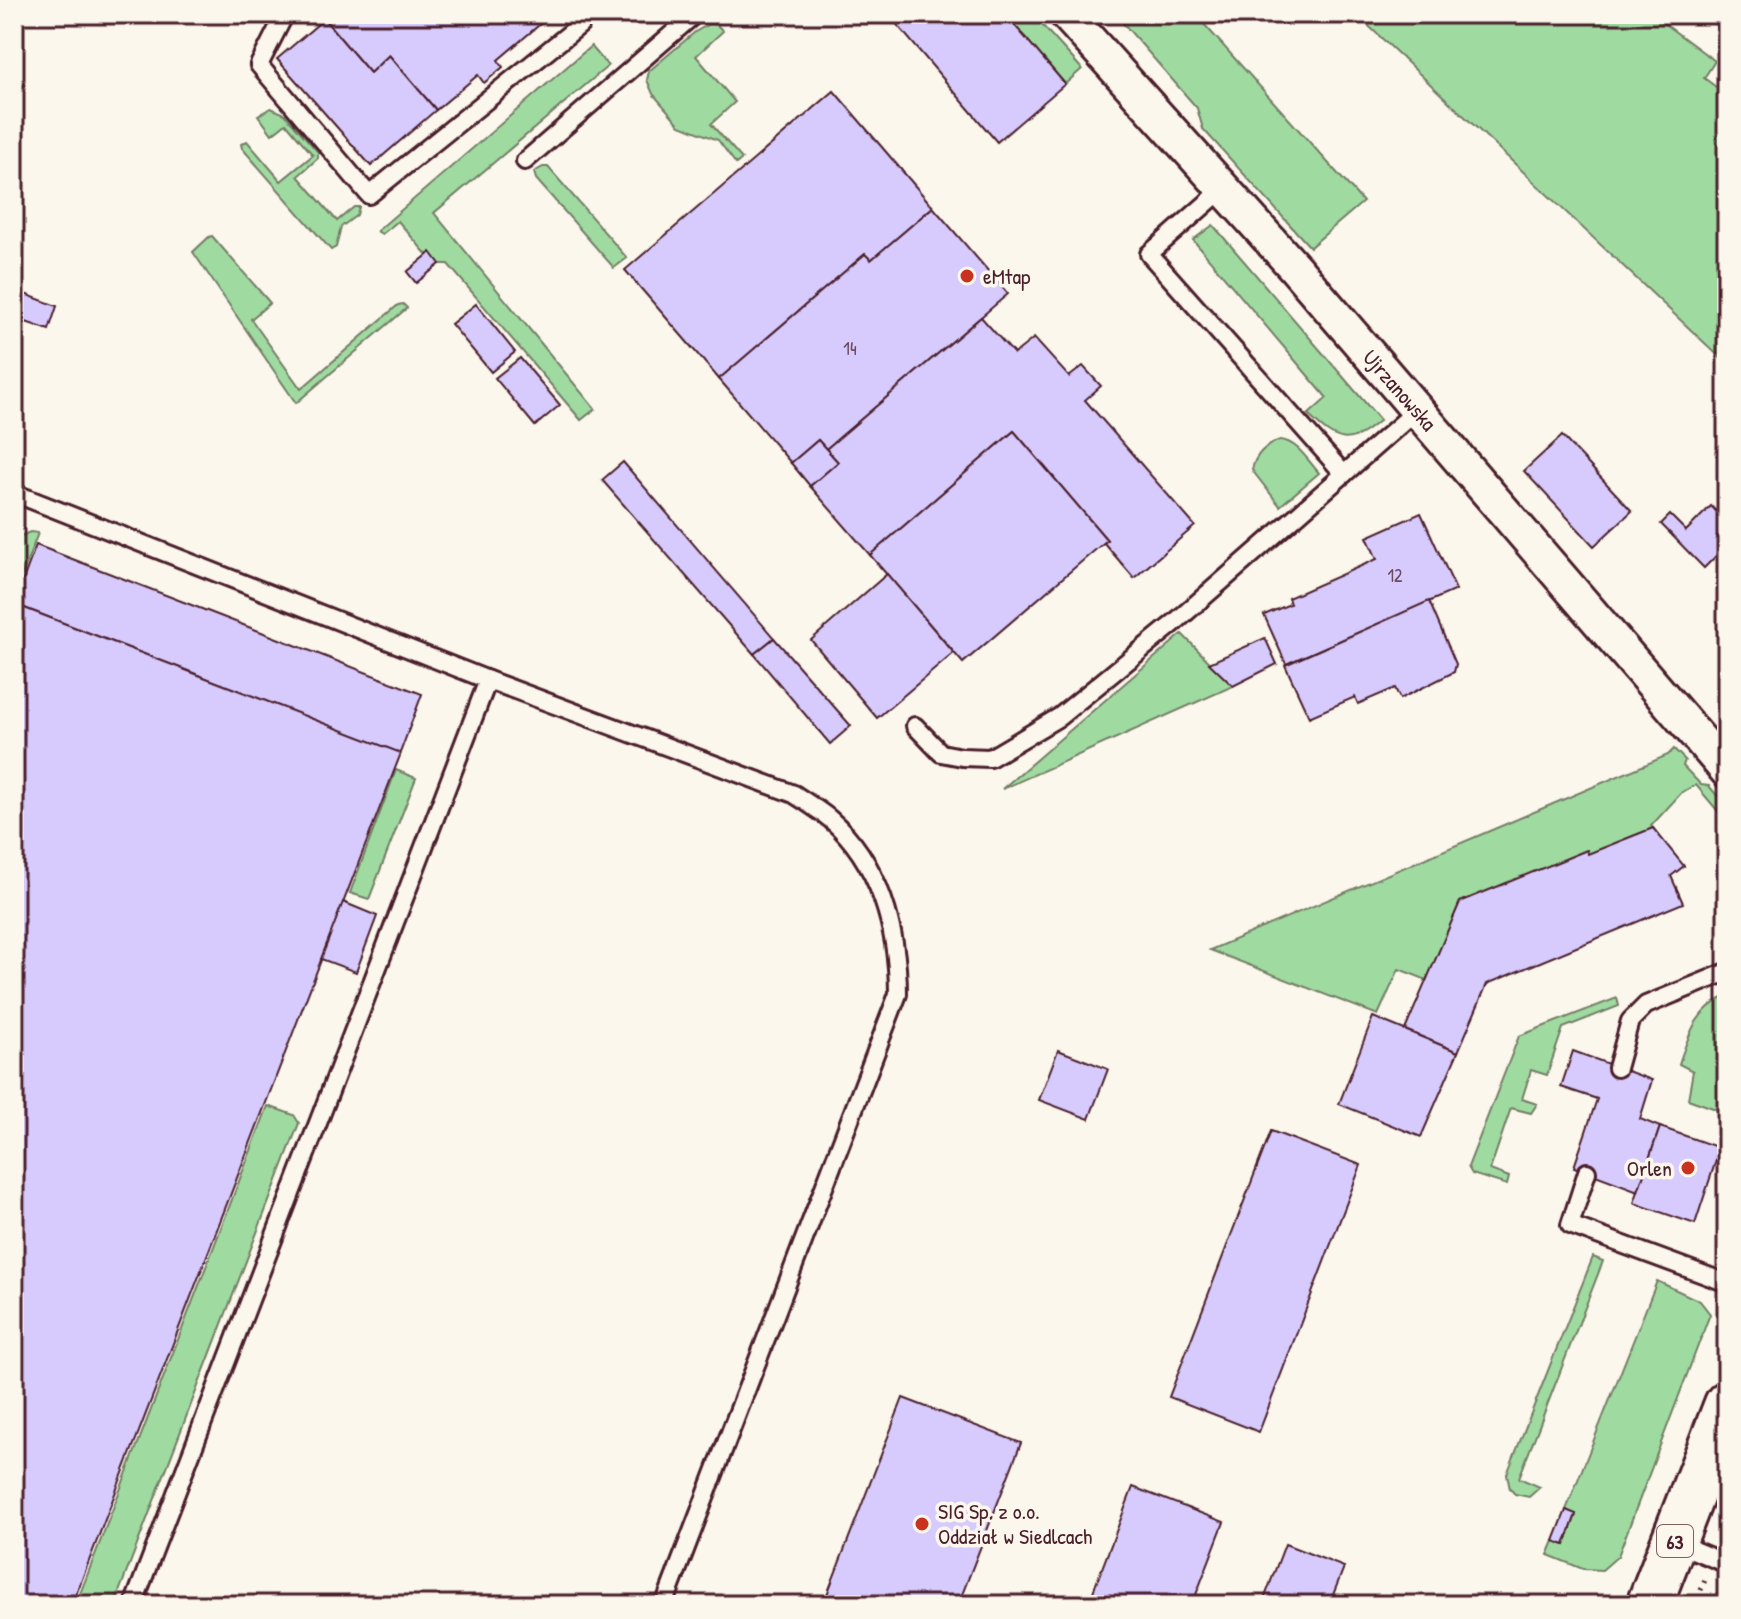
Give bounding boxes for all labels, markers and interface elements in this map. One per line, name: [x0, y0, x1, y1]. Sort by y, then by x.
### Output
place label: eMtap: [983, 261, 1031, 291]
marker: eMtap: [958, 267, 976, 285]
house number: 14: [843, 336, 857, 361]
street label: Ujrzanowska: [1356, 343, 1444, 437]
house number: 12: [1388, 563, 1403, 588]
place label: Orlen: [1627, 1153, 1672, 1183]
marker: Orlen: [1679, 1159, 1697, 1177]
place label: SIG Sp. z o.o. Oddział w Siedlcach: [938, 1496, 1092, 1551]
marker: SIG Sp. z o.o. Oddział w Siedlcach: [913, 1515, 931, 1533]
road number: 63: [1657, 1525, 1693, 1557]

